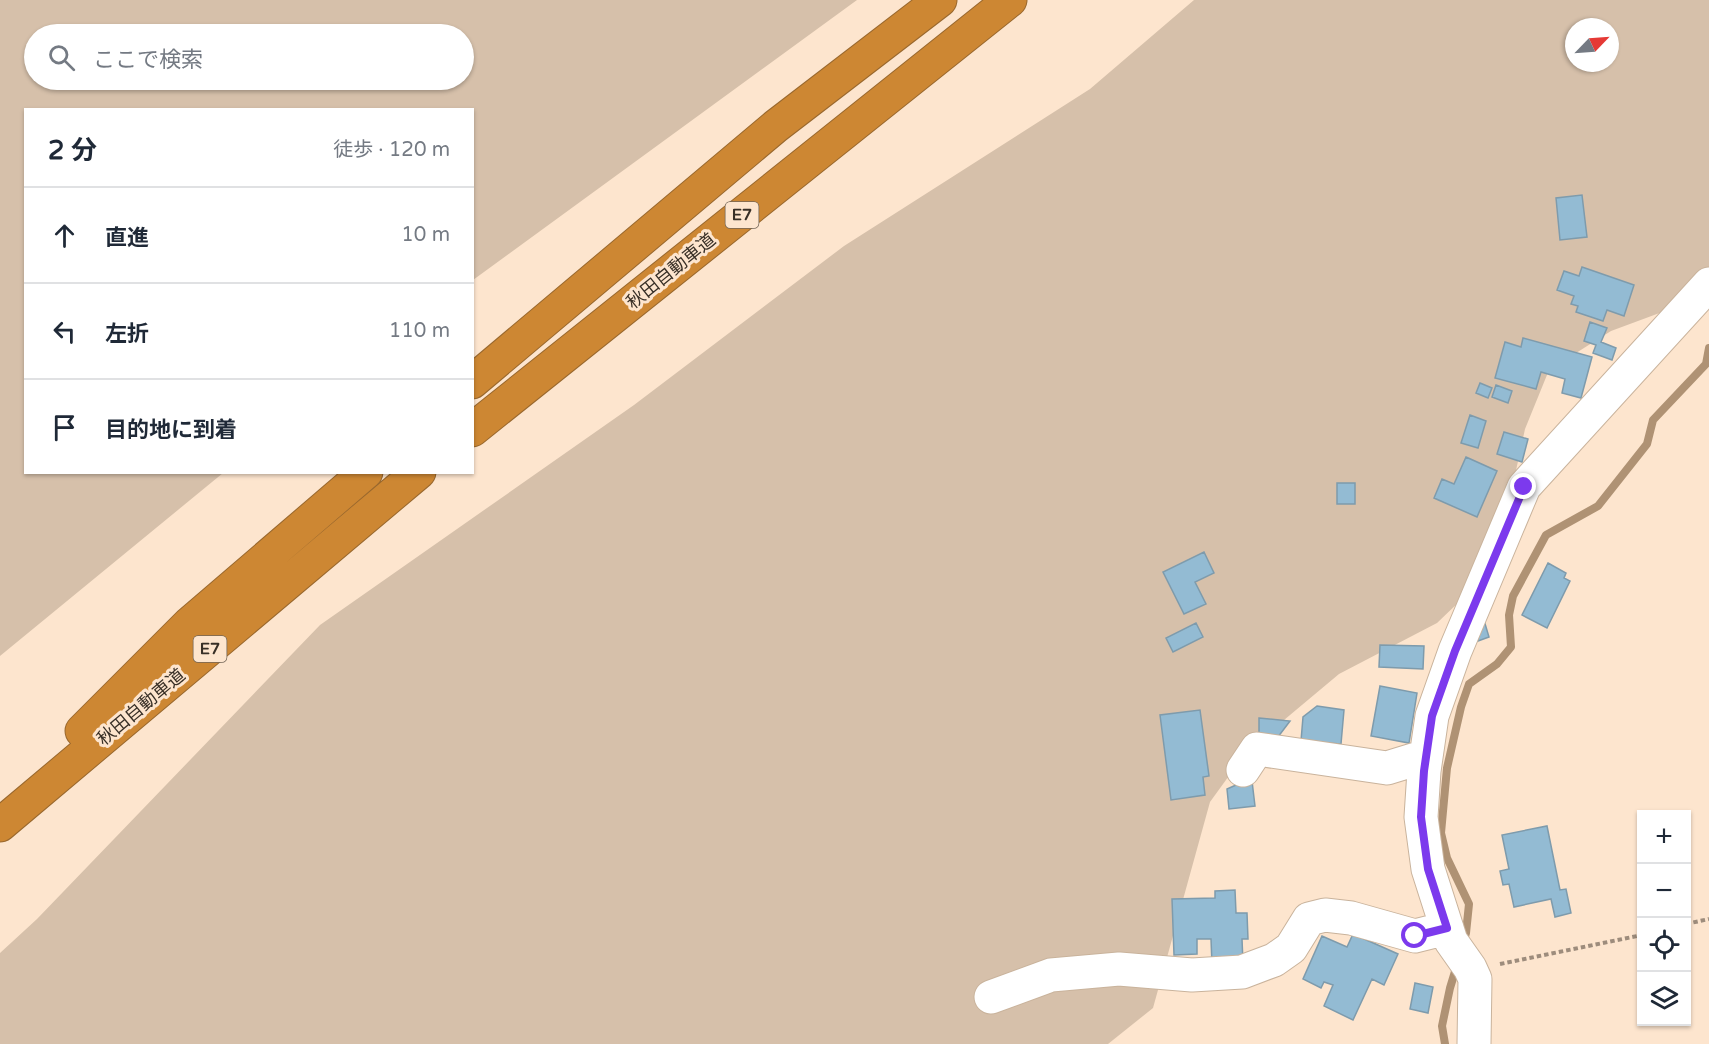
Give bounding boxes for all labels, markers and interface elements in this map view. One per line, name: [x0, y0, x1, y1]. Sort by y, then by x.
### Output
north arrow: [1565, 18, 1619, 72]
search box: [24, 24, 474, 90]
icon: search: [45, 41, 78, 74]
text: ここで検索: [93, 47, 203, 73]
text: 2 分: [48, 135, 97, 166]
text: 徒歩 · 120 m: [333, 138, 450, 162]
road number: E7: [726, 202, 758, 228]
icon: ahead: [48, 219, 81, 252]
text: 10 m: [401, 223, 450, 247]
text: 直進: [105, 225, 149, 251]
street label: 秋田自動車道: [622, 228, 720, 314]
icon: left: [48, 315, 81, 348]
text: 110 m: [389, 319, 450, 343]
text: 左折: [105, 321, 149, 347]
icon: arrive: [48, 411, 81, 444]
text: 目的地に到着: [105, 417, 237, 443]
route end: [1510, 473, 1536, 499]
road number: E7: [194, 636, 226, 662]
street label: 秋田自動車道: [93, 664, 189, 750]
map controls: [1637, 810, 1691, 1026]
button: +: [1637, 810, 1691, 864]
button: −: [1637, 864, 1691, 918]
button: locate: [1637, 918, 1691, 972]
route start: [1401, 922, 1427, 948]
button: layers: [1637, 972, 1691, 1026]

